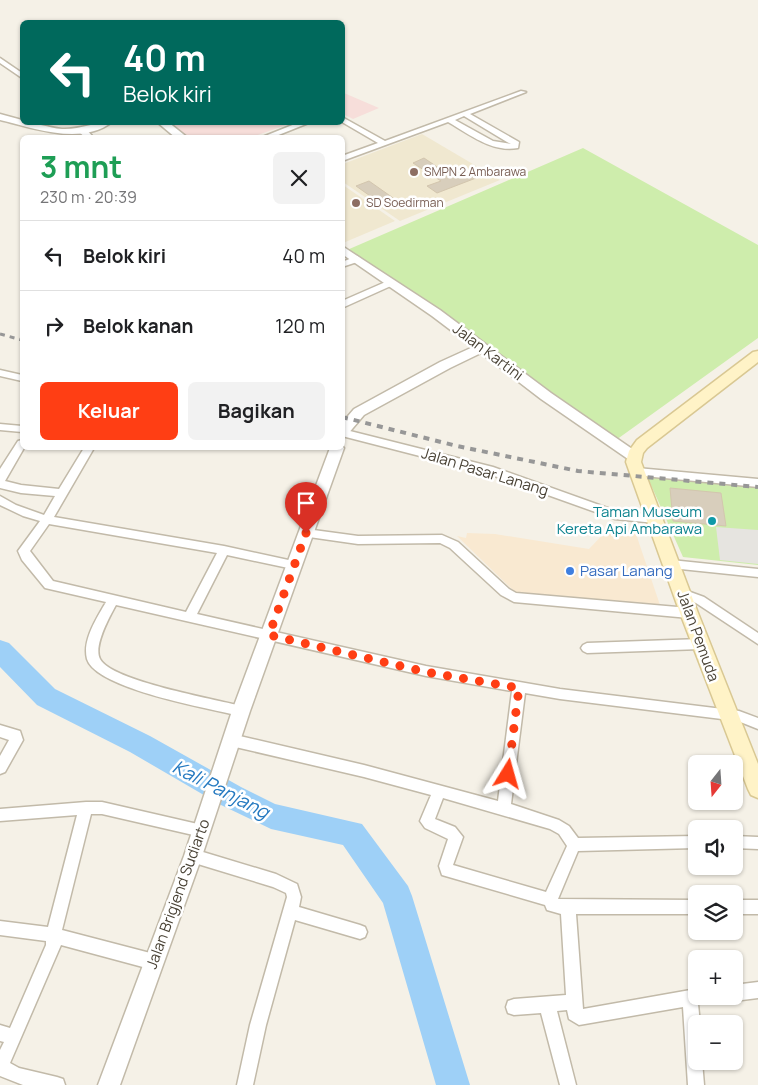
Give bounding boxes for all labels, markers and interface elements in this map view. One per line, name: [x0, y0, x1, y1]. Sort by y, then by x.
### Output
text: 40 m: [123, 34, 206, 82]
icon: left: [40, 40, 105, 105]
text: Belok kiri: [123, 79, 212, 109]
text: 3 mnt: [40, 146, 122, 187]
button: close: [273, 152, 325, 204]
place label: SMPN 2 Ambarawa: [424, 163, 526, 180]
marker: SMPN 2 Ambarawa: [408, 166, 420, 178]
text: 230 m · 20:39: [40, 186, 137, 208]
place label: SD Soedirman: [366, 194, 444, 211]
marker: SD Soedirman: [350, 197, 362, 209]
icon: left: [40, 242, 68, 270]
text: Belok kiri: [83, 243, 166, 269]
text: 40 m: [282, 243, 325, 269]
icon: right: [40, 312, 68, 340]
text: Belok kanan: [83, 313, 193, 339]
text: 120 m: [275, 313, 325, 339]
street label: Jalan Kartini: [449, 318, 528, 385]
button: Keluar: [40, 382, 178, 440]
button: Bagikan: [188, 382, 325, 440]
street label: Jalan Pasar Lanang: [419, 442, 551, 501]
pin: [285, 482, 327, 533]
icon: arrive: [292, 489, 320, 517]
place label: Taman Museum Kereta Api Ambarawa: [557, 501, 702, 539]
marker: Taman Museum Kereta Api Ambarawa: [706, 515, 718, 527]
place label: Pasar Lanang: [580, 560, 673, 581]
marker: Pasar Lanang: [564, 565, 576, 577]
street label: Jalan Pemuda: [672, 587, 725, 684]
position arrow: [481, 747, 533, 799]
water label: Kali Panjang: [168, 754, 275, 825]
north arrow: [688, 755, 742, 810]
map controls: [688, 755, 743, 1070]
street label: Jalan Brigjend Sudiarto: [141, 816, 214, 972]
button: sound: [688, 820, 743, 875]
button: layers: [688, 885, 743, 940]
button: +: [688, 950, 743, 1005]
button: −: [688, 1015, 743, 1070]

